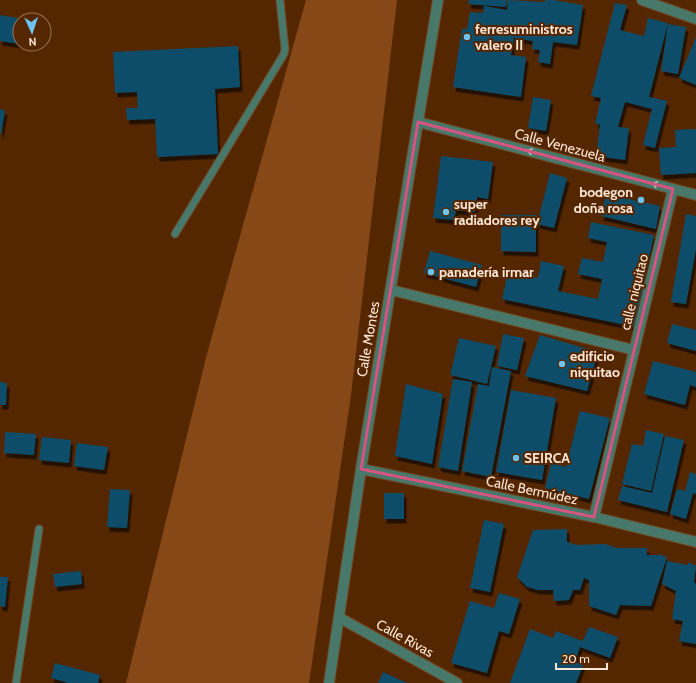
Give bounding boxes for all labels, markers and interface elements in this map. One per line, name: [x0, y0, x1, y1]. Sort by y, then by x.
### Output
north arrow: [12, 12, 52, 52]
place label: ferresuministros valero II: [475, 20, 573, 54]
marker: ferresuministros valero II: [462, 32, 472, 42]
text: N: [28, 35, 37, 49]
street label: Calle Venezuela: [513, 124, 608, 166]
one-way arrow: [526, 148, 539, 155]
one-way arrow: [652, 181, 665, 189]
place label: bodegon doña rosa: [574, 183, 633, 217]
place label: super radiadores rey: [454, 195, 540, 229]
marker: bodegon doña rosa: [636, 195, 646, 205]
marker: super radiadores rey: [441, 207, 451, 217]
street label: calle niquitao: [616, 252, 652, 332]
place label: panadería irmar: [439, 263, 534, 281]
marker: panadería irmar: [426, 267, 436, 277]
street label: Calle Montes: [352, 300, 384, 378]
place label: edificio niquitao: [570, 347, 620, 381]
marker: edificio niquitao: [557, 359, 567, 369]
place label: SEIRCA: [524, 449, 570, 467]
marker: SEIRCA: [511, 453, 521, 463]
street label: Calle Bermúdez: [484, 471, 580, 509]
street label: Calle Rivas: [373, 615, 437, 661]
scale bar: [556, 645, 607, 671]
text: 20 m: [562, 651, 590, 666]

